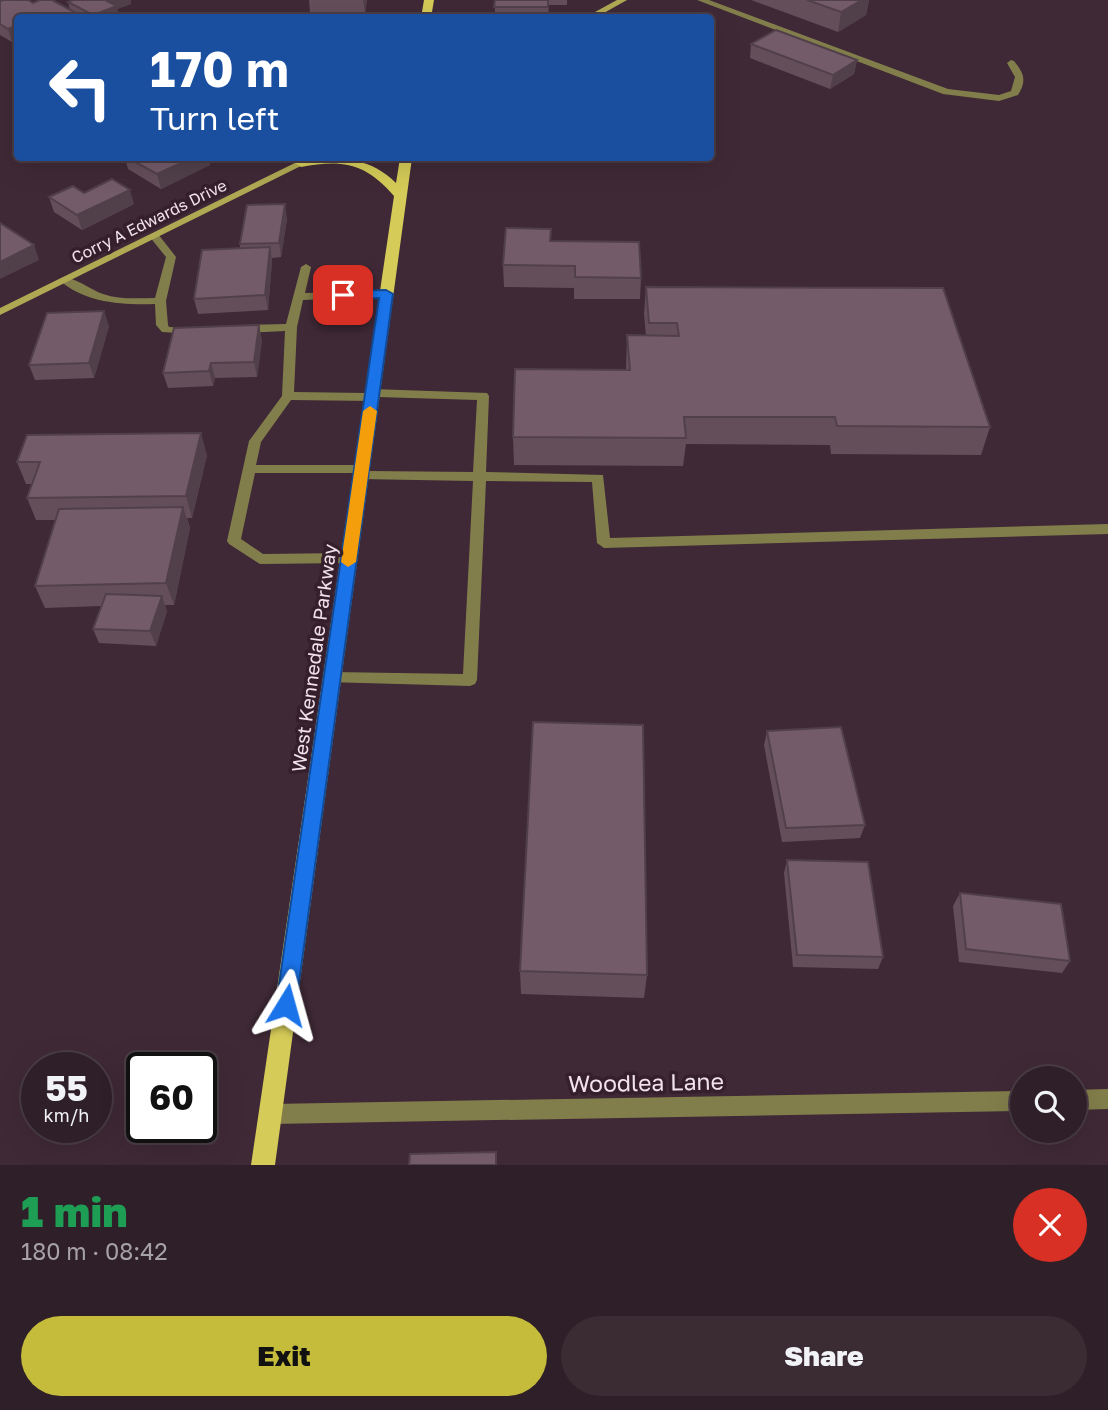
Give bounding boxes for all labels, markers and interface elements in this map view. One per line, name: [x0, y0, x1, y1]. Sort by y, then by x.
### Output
text: 170 m: [150, 39, 289, 98]
icon: left: [35, 42, 126, 133]
text: Turn left: [150, 99, 279, 137]
street label: Corry A Edwards Drive: [68, 175, 230, 267]
pin: [313, 265, 373, 325]
icon: arrive: [324, 276, 362, 314]
street label: West Kennedale Parkway: [286, 542, 341, 774]
position arrow: [249, 968, 323, 1042]
speed limit sign: 60: [126, 1052, 217, 1143]
map controls: [1010, 1066, 1087, 1143]
button: search: [1010, 1066, 1087, 1143]
text: 55: [45, 1067, 88, 1109]
street label: Woodlea Lane: [568, 1067, 724, 1097]
text: km/h: [44, 1104, 89, 1126]
text: 1 min: [21, 1186, 128, 1236]
button: close: [1013, 1188, 1087, 1262]
text: 180 m · 08:42: [21, 1237, 168, 1265]
button: Exit: [21, 1316, 547, 1396]
button: Share: [561, 1316, 1087, 1396]

